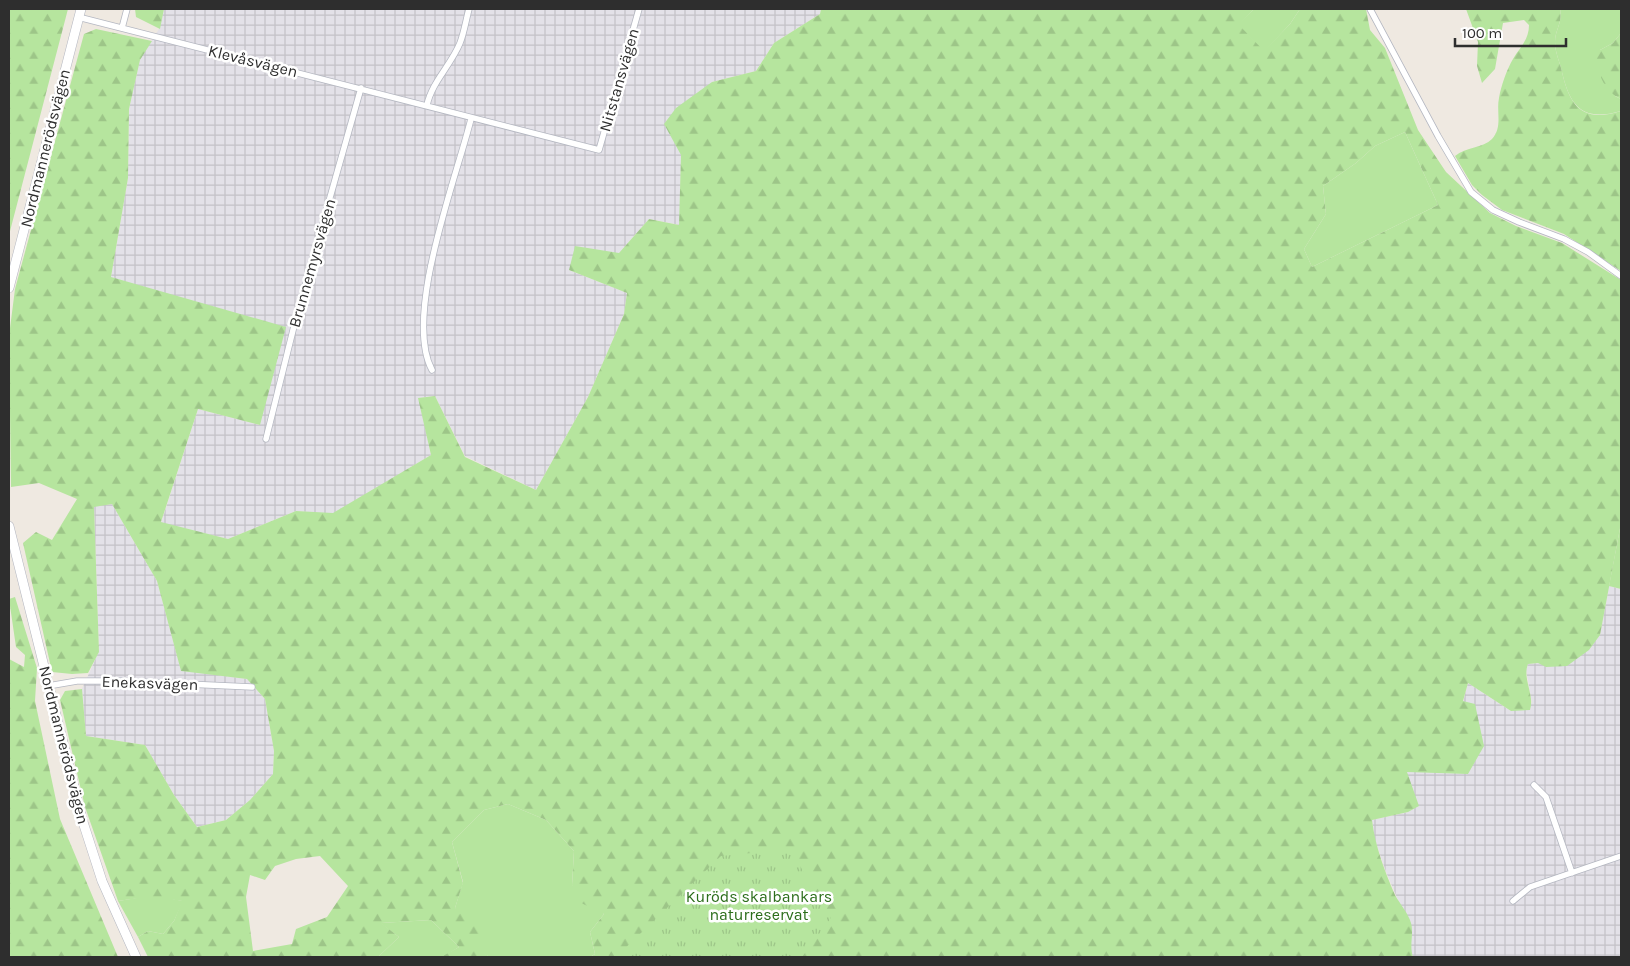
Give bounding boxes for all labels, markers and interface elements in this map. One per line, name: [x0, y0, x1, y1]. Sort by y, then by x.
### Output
scale bar: [1455, 15, 1566, 47]
text: 100 m: [1462, 24, 1502, 42]
street label: Nitstansvägen: [595, 26, 643, 134]
street label: Klevåsvägen: [206, 41, 300, 81]
street label: Nordmannerödsvägen: [16, 67, 74, 229]
street label: Brunnemyrsvägen: [284, 196, 340, 330]
street label: Nordmannerödsvägen: [35, 664, 93, 826]
street label: Enekasvägen: [101, 672, 199, 694]
park label: Kuröds skalbankars naturreservat: [686, 887, 832, 924]

